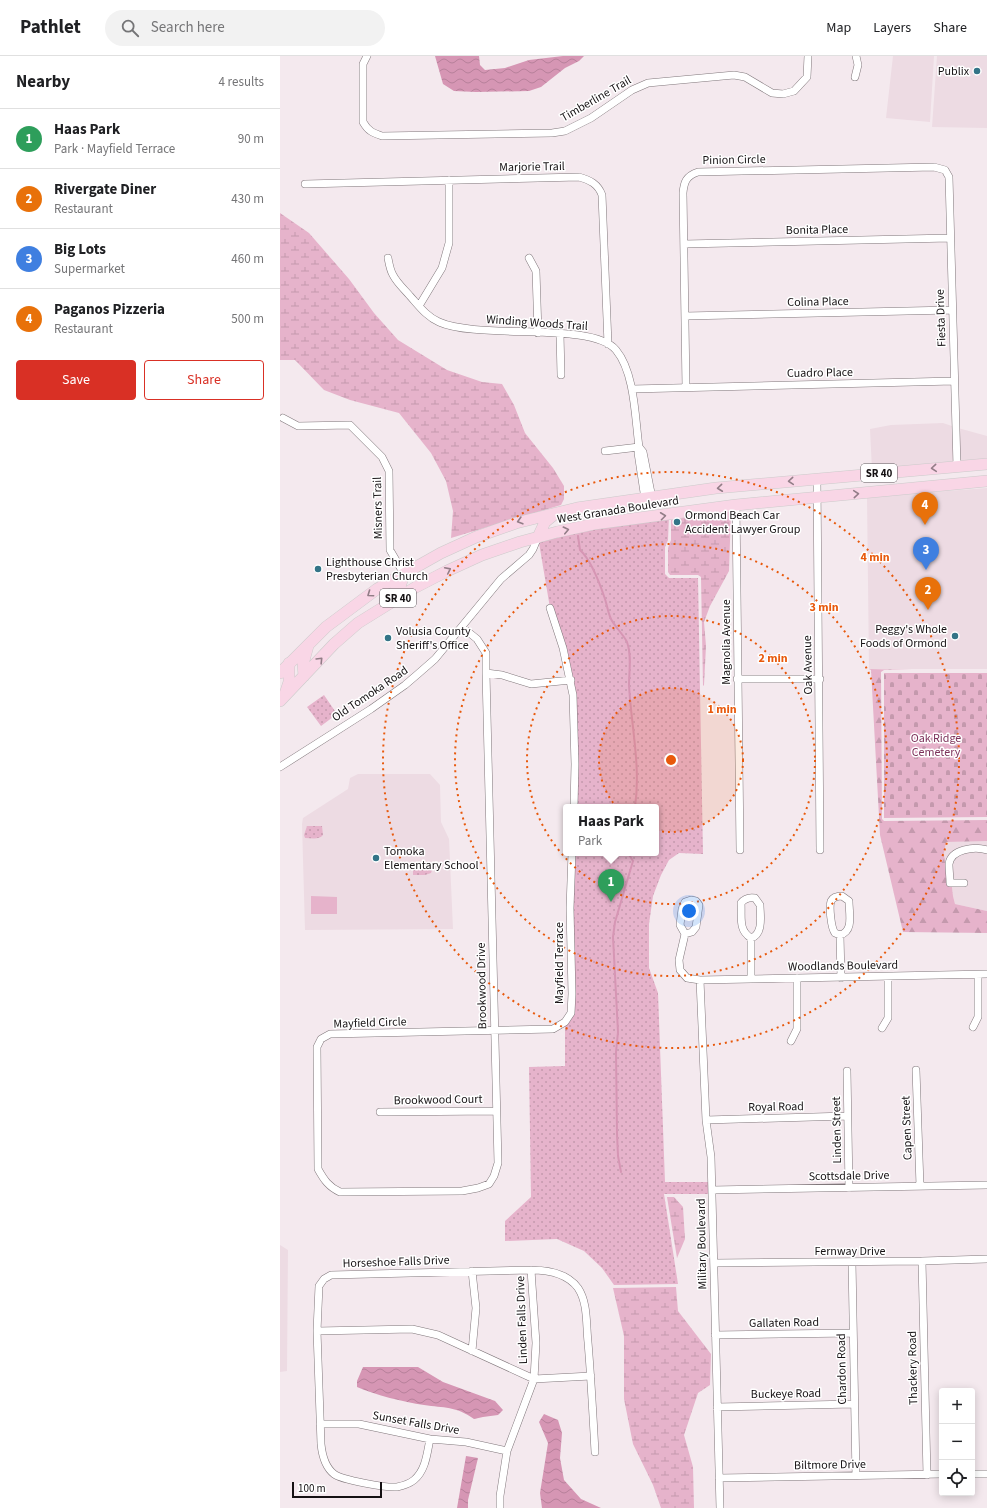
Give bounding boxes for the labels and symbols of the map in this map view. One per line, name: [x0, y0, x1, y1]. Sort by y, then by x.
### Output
place label: Publix: [938, 63, 970, 80]
marker: Publix: [972, 66, 982, 76]
street label: Timberline Trail: [558, 72, 634, 126]
street label: Pinion Circle: [702, 151, 766, 169]
street label: Marjorie Trail: [499, 158, 565, 176]
street label: Bonita Place: [786, 221, 848, 239]
street label: Fiesta Drive: [931, 289, 951, 347]
street label: Colina Place: [787, 293, 849, 311]
street label: Winding Woods Trail: [486, 311, 588, 335]
street label: Cuadro Place: [787, 364, 853, 382]
road number: SR 40: [861, 464, 897, 482]
one-way arrow: [931, 464, 937, 473]
street label: Misners Trail: [369, 477, 387, 539]
one-way arrow: [788, 477, 794, 486]
one-way arrow: [717, 483, 723, 492]
one-way arrow: [853, 489, 859, 498]
street label: West Granada Boulevard: [556, 492, 680, 528]
pin: 4: [912, 492, 938, 525]
place label: Ormond Beach Car Accident Lawyer Group: [685, 507, 801, 538]
one-way arrow: [660, 512, 666, 521]
one-way arrow: [517, 516, 524, 525]
marker: Ormond Beach Car Accident Lawyer Group: [672, 517, 682, 527]
one-way arrow: [563, 526, 569, 534]
pin: 3: [913, 537, 939, 570]
text: 4 min: [860, 549, 890, 566]
place label: Lighthouse Christ Presbyterian Church: [326, 554, 428, 585]
marker: Lighthouse Christ Presbyterian Church: [313, 564, 323, 574]
one-way arrow: [444, 567, 452, 575]
pin: 2: [915, 577, 941, 610]
one-way arrow: [368, 589, 375, 596]
road number: SR 40: [380, 589, 416, 607]
street label: Magnolia Avenue: [718, 599, 735, 685]
text: 3 min: [809, 599, 839, 616]
place label: Peggy's Whole Foods of Ormond: [860, 621, 947, 652]
place label: Volusia County Sheriff's Office: [396, 623, 471, 654]
marker: Peggy's Whole Foods of Ormond: [950, 631, 960, 641]
marker: Volusia County Sheriff's Office: [383, 633, 393, 643]
street label: Oak Avenue: [799, 635, 817, 695]
text: 2 min: [758, 650, 788, 667]
one-way arrow: [315, 657, 322, 665]
street label: Old Tomoka Road: [328, 662, 412, 726]
text: 1 min: [707, 701, 737, 718]
park label: Oak Ridge Cemetery: [911, 730, 961, 761]
centre of rings: [664, 753, 678, 767]
place label: Tomoka Elementary School: [384, 843, 479, 874]
marker: Tomoka Elementary School: [371, 853, 381, 863]
pin: 1: [598, 869, 624, 902]
your location: [679, 901, 699, 921]
street label: Mayfield Terrace: [551, 922, 568, 1004]
street label: Brookwood Drive: [473, 942, 491, 1030]
street label: Woodlands Boulevard: [788, 957, 898, 975]
street label: Mayfield Circle: [333, 1013, 407, 1033]
street label: Brookwood Court: [393, 1091, 483, 1109]
street label: Capen Street: [897, 1095, 917, 1161]
street label: Linden Street: [828, 1096, 846, 1164]
street label: Royal Road: [748, 1098, 804, 1116]
street label: Scottsdale Drive: [808, 1167, 890, 1185]
street label: Military Boulevard: [693, 1198, 711, 1290]
street label: Fernway Drive: [814, 1243, 886, 1260]
street label: Horseshoe Falls Drive: [342, 1252, 450, 1272]
street label: Linden Falls Drive: [512, 1276, 532, 1364]
street label: Gallaten Road: [749, 1314, 819, 1332]
street label: Thackery Road: [904, 1331, 922, 1405]
street label: Chardon Road: [833, 1333, 851, 1405]
street label: Buckeye Road: [751, 1385, 821, 1403]
street label: Sunset Falls Drive: [371, 1407, 461, 1439]
street label: Biltmore Drive: [794, 1456, 866, 1474]
scale bar: [292, 1480, 382, 1499]

